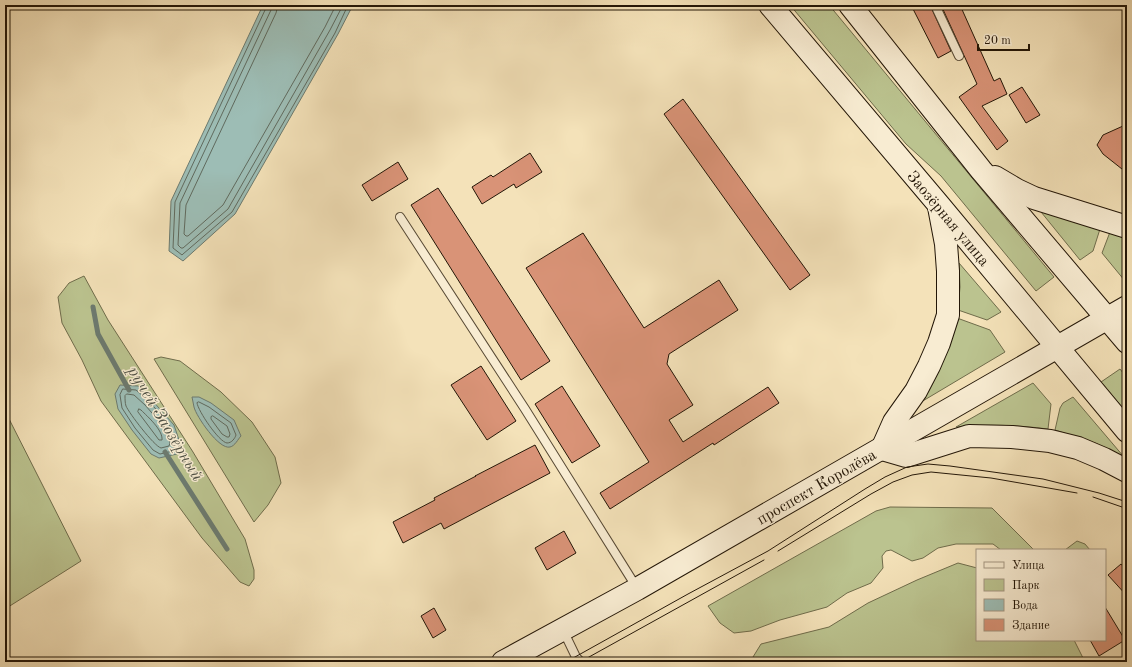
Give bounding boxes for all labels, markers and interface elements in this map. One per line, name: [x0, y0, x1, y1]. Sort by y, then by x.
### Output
scale bar: [978, 26, 1029, 52]
text: 20 m: [984, 35, 1011, 47]
street label: Заозёрная улица: [903, 169, 992, 270]
water label: ручей Заозёрный: [123, 361, 207, 484]
street label: проспект Королёва: [755, 447, 880, 528]
legend: [976, 549, 1106, 641]
text: Улица: [1012, 560, 1045, 572]
text: Парк: [1012, 580, 1040, 592]
text: Вода: [1012, 600, 1038, 612]
text: Здание: [1012, 620, 1050, 632]

